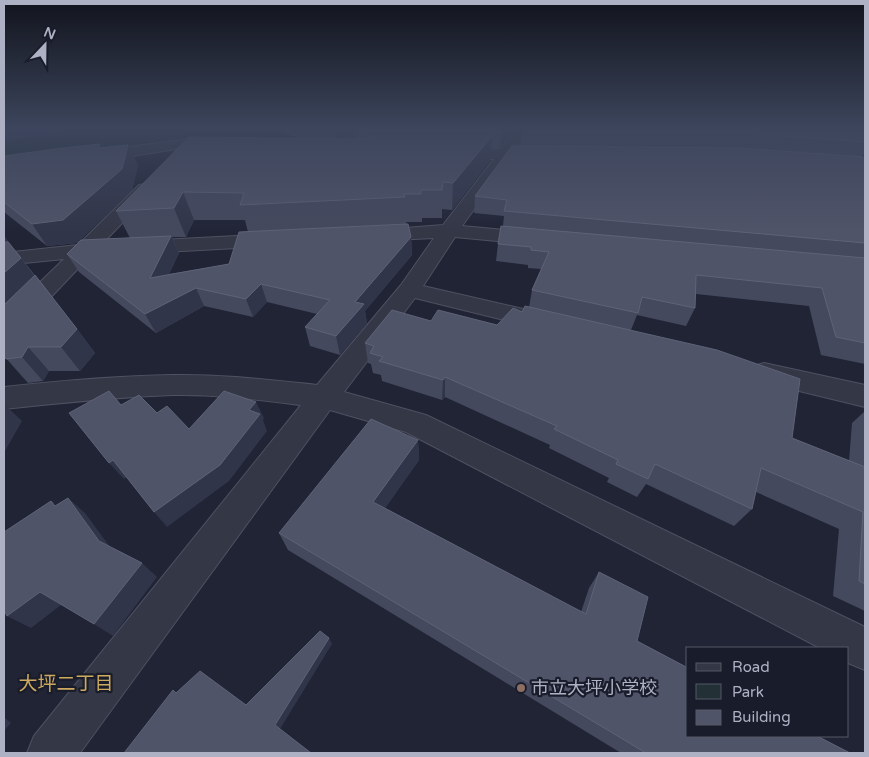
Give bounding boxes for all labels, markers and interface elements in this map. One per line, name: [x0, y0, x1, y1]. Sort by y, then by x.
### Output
north arrow: [20, 20, 70, 70]
text: N: [41, 23, 58, 43]
legend: [686, 647, 849, 737]
text: Road: [732, 658, 770, 676]
district label: 大坪二丁目: [18, 673, 114, 695]
place label: 市立大坪小学校: [531, 677, 657, 699]
marker: 市立大坪小学校: [515, 682, 527, 694]
text: Park: [732, 683, 764, 701]
text: Building: [732, 708, 791, 726]

